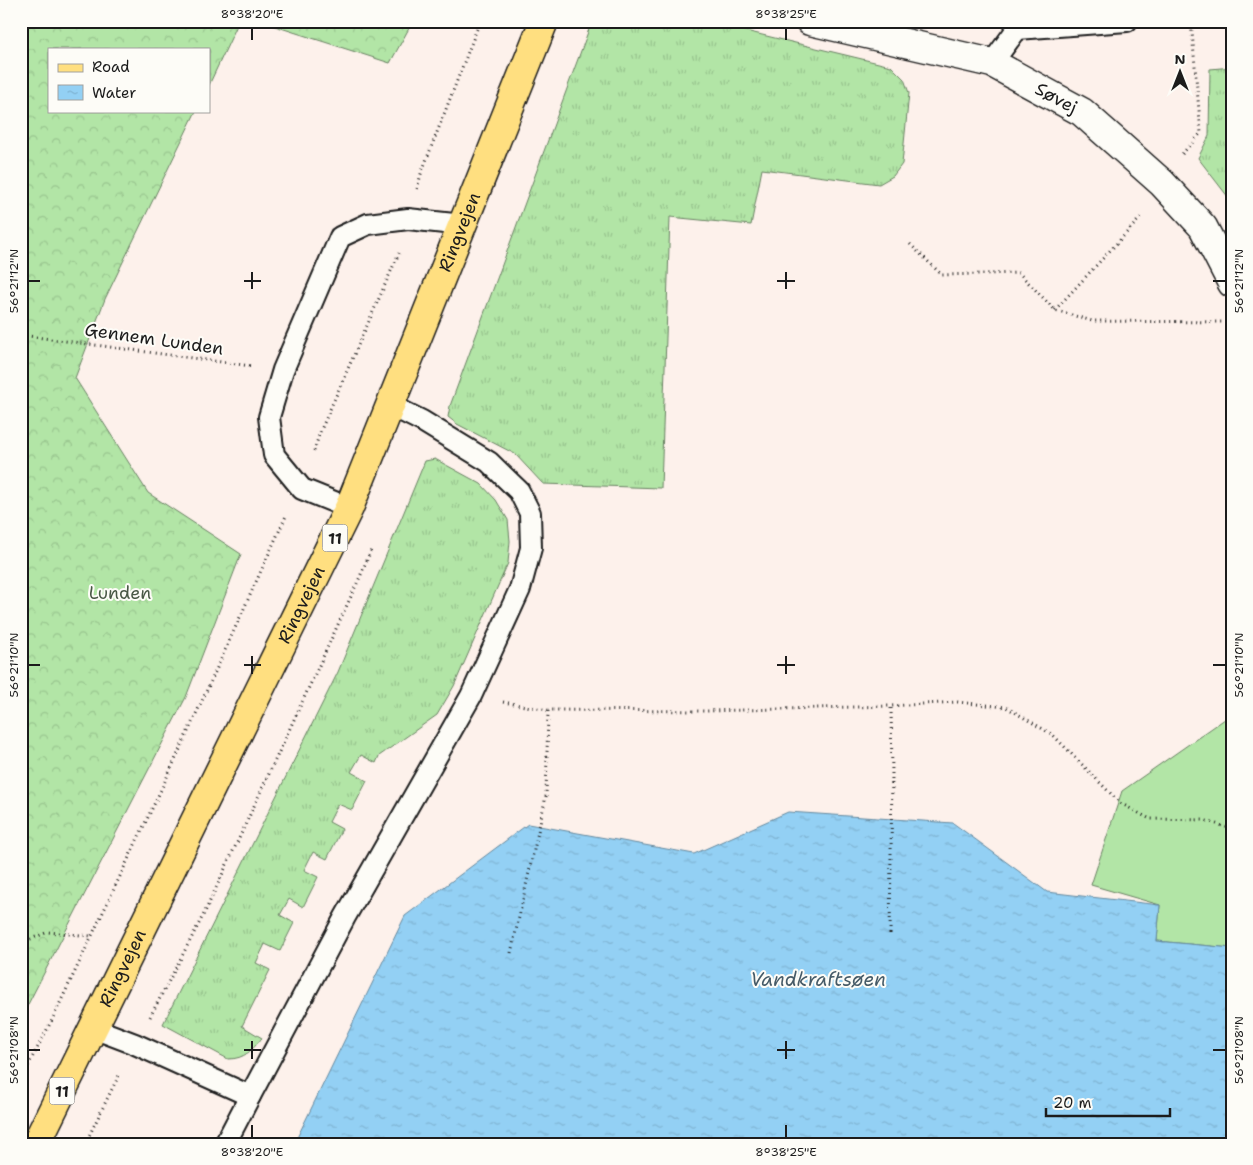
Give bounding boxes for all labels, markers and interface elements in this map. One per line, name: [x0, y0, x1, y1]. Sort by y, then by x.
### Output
text: 8°38'20"E: [221, 6, 283, 22]
text: 8°38'25"E: [755, 6, 817, 22]
legend: [48, 48, 210, 112]
north arrow: [1156, 48, 1206, 98]
text: N: [1174, 50, 1186, 68]
text: Road: [92, 57, 130, 77]
street label: Søvej: [1031, 77, 1082, 119]
text: Water: [92, 83, 136, 103]
street label: Ringvejen: [433, 189, 486, 276]
text: 56°21'12"N: [6, 249, 22, 313]
text: 56°21'12"N: [1231, 249, 1247, 313]
street label: Gennem Lunden: [83, 317, 225, 361]
road number: 11: [322, 524, 348, 552]
street label: Ringvejen: [272, 562, 331, 648]
park label: Lunden: [89, 581, 151, 605]
text: 56°21'10"N: [6, 633, 22, 697]
text: 56°21'10"N: [1231, 633, 1247, 697]
street label: Ringvejen: [93, 925, 152, 1011]
water label: Vandkraftsøen: [750, 967, 886, 992]
text: 56°21'08"N: [6, 1016, 22, 1084]
text: 56°21'08"N: [1231, 1016, 1247, 1084]
road number: 11: [50, 1078, 74, 1104]
scale bar: [1046, 1085, 1169, 1117]
text: 20 m: [1053, 1093, 1092, 1113]
text: 8°38'20"E: [221, 1144, 283, 1160]
text: 8°38'25"E: [755, 1144, 817, 1160]

